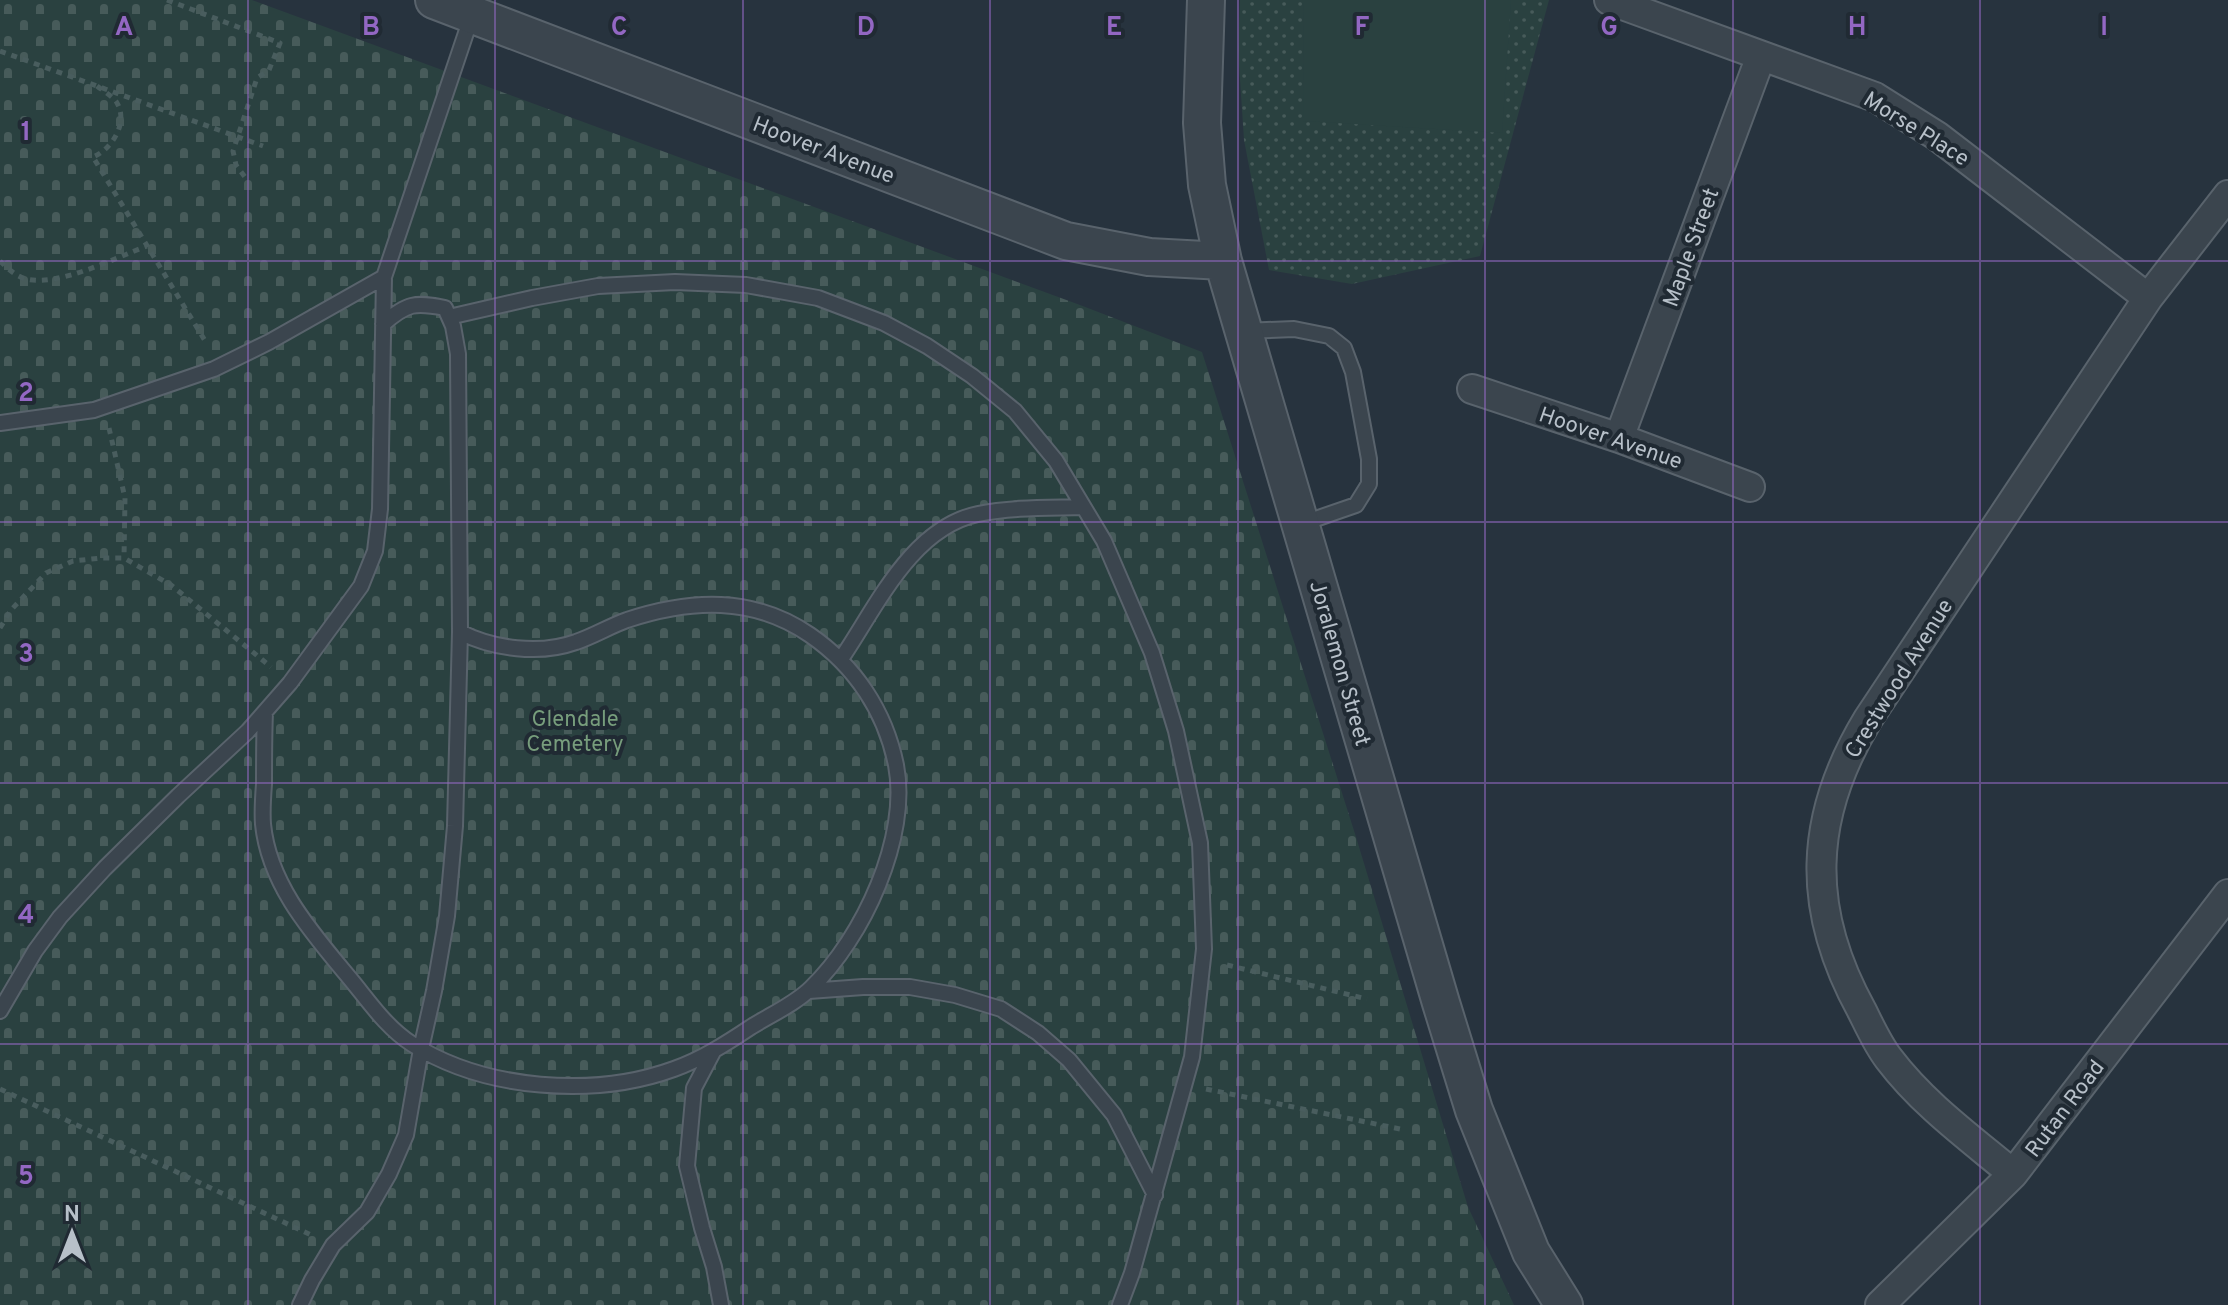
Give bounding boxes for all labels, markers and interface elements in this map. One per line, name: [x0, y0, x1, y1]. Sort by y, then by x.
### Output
text: A: [115, 12, 133, 45]
text: B: [362, 12, 380, 45]
text: C: [611, 12, 627, 45]
text: D: [857, 12, 875, 45]
text: E: [1106, 12, 1122, 45]
text: F: [1355, 12, 1370, 45]
text: G: [1600, 12, 1618, 45]
text: H: [1848, 12, 1866, 45]
text: I: [2100, 12, 2108, 45]
street label: Morse Place: [1858, 87, 1974, 173]
street label: Hoover Avenue: [748, 112, 898, 191]
text: 1: [21, 117, 31, 150]
street label: Maple Street: [1658, 185, 1726, 311]
text: 2: [18, 378, 34, 411]
street label: Hoover Avenue: [1535, 402, 1685, 477]
street label: Joralemon Street: [1302, 578, 1375, 750]
street label: Crestwood Avenue: [1840, 595, 1960, 764]
text: 3: [18, 639, 34, 672]
park label: Glendale Cemetery: [526, 707, 624, 759]
text: 4: [18, 900, 34, 933]
street label: Rutan Road: [2021, 1055, 2111, 1164]
text: 5: [18, 1161, 34, 1194]
north arrow: [32, 1193, 112, 1273]
text: N: [64, 1202, 80, 1229]

